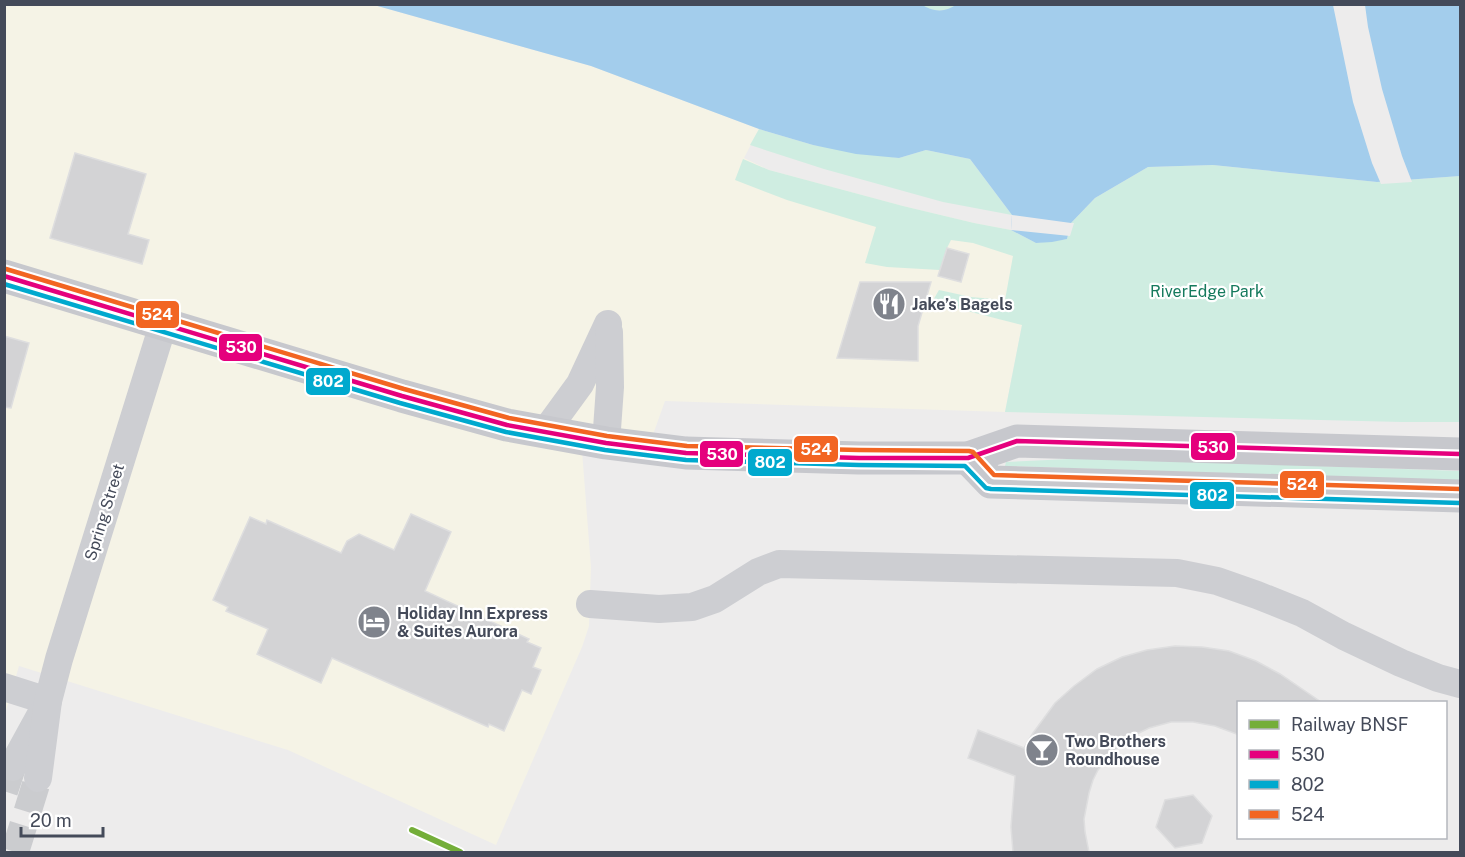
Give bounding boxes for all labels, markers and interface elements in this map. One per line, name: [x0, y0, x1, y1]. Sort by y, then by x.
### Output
park label: RiverEdge Park: [1150, 282, 1264, 301]
restaurant icon: Jake’s Bagels: [871, 286, 907, 322]
place label: Jake’s Bagels: [912, 295, 1013, 314]
line badge: 524: [135, 300, 180, 329]
text: 524: [141, 305, 173, 324]
line badge: 530: [218, 333, 263, 362]
text: 530: [225, 338, 257, 357]
line badge: 802: [305, 367, 351, 396]
text: 802: [312, 372, 344, 391]
line badge: 530: [1190, 432, 1236, 461]
line badge: 524: [793, 435, 839, 463]
text: 530: [1197, 438, 1229, 457]
line badge: 530: [699, 440, 744, 468]
text: 524: [800, 440, 832, 459]
text: 530: [706, 445, 738, 464]
line badge: 802: [747, 448, 793, 477]
text: 802: [754, 453, 786, 472]
street label: Spring Street: [81, 461, 128, 563]
line badge: 524: [1279, 470, 1325, 499]
text: 524: [1286, 475, 1318, 494]
line badge: 802: [1189, 481, 1235, 510]
text: 802: [1196, 486, 1228, 505]
hotel icon: Holiday Inn Express & Suites Aurora: [356, 604, 392, 640]
place label: Holiday Inn Express & Suites Aurora: [397, 604, 548, 641]
legend: [1237, 701, 1447, 839]
text: Railway BNSF: [1291, 714, 1409, 735]
bar icon: Two Brothers Roundhouse: [1024, 732, 1060, 768]
place label: Two Brothers Roundhouse: [1065, 732, 1166, 769]
text: 530: [1291, 744, 1325, 765]
text: 802: [1291, 774, 1324, 795]
scale bar: [21, 800, 104, 838]
text: 524: [1291, 804, 1325, 825]
text: 20 m: [30, 810, 72, 831]

